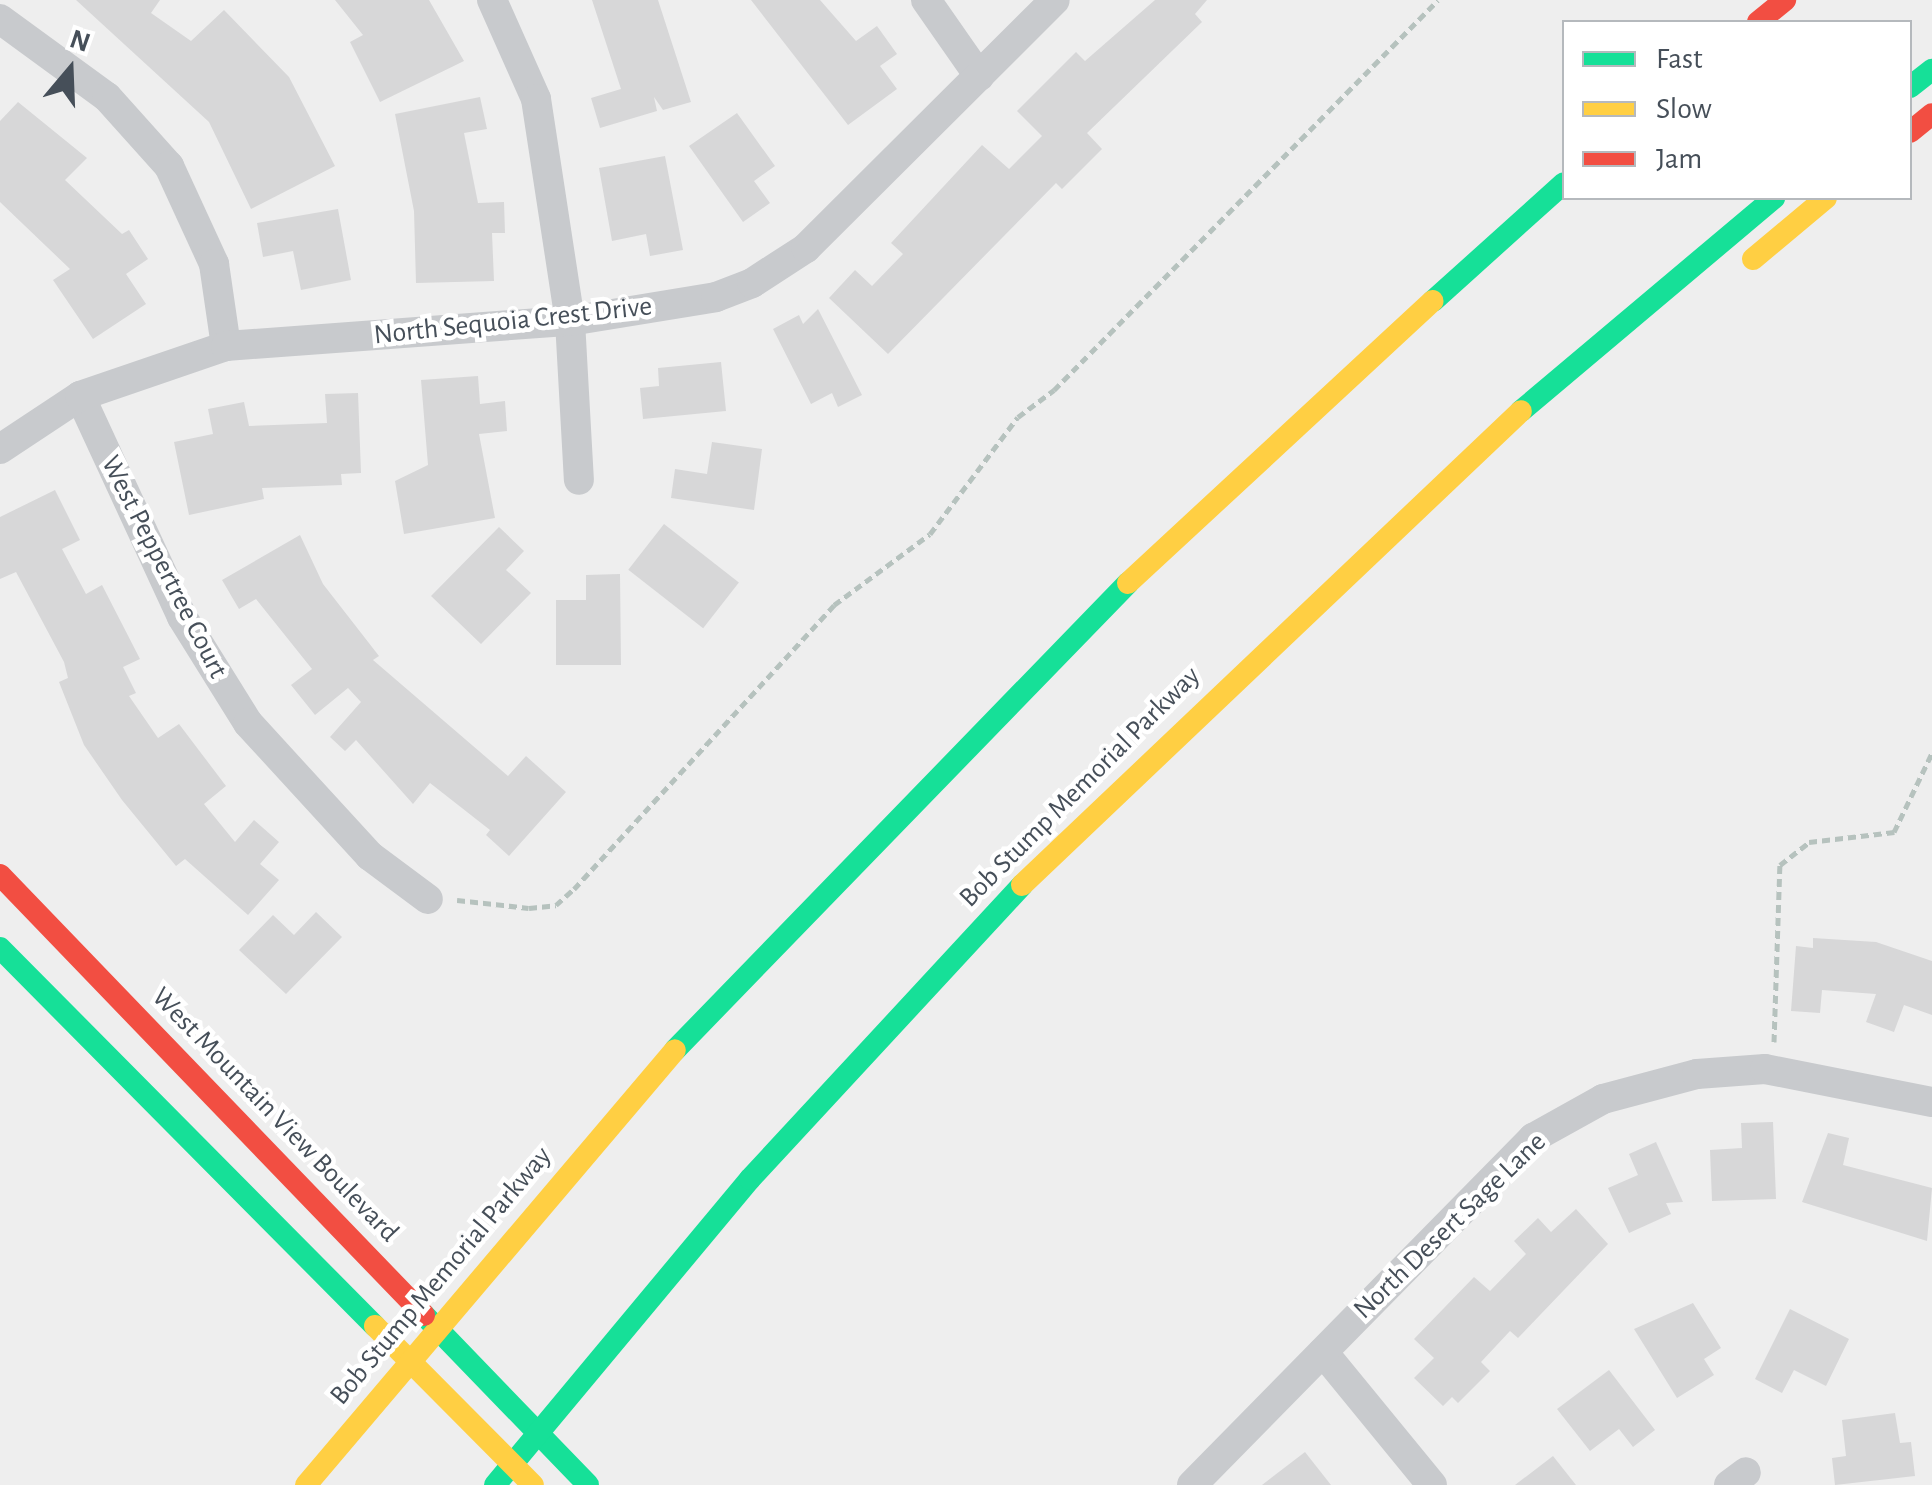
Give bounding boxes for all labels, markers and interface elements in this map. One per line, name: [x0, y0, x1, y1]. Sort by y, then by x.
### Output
north arrow: [20, 20, 120, 120]
legend: [1562, 20, 1912, 200]
text: N: [66, 25, 94, 58]
text: Fast: [1656, 44, 1703, 74]
text: Slow: [1656, 94, 1712, 124]
text: Jam: [1656, 144, 1702, 174]
street label: North Sequoia Crest Drive: [372, 290, 654, 352]
street label: West Peppertree Court: [93, 450, 235, 684]
street label: Bob Stump Memorial Parkway: [953, 660, 1207, 914]
street label: West Mountain View Boulevard: [144, 981, 406, 1249]
street label: North Desert Sage Lane: [1347, 1126, 1553, 1326]
street label: Bob Stump Memorial Parkway: [323, 1140, 559, 1412]

